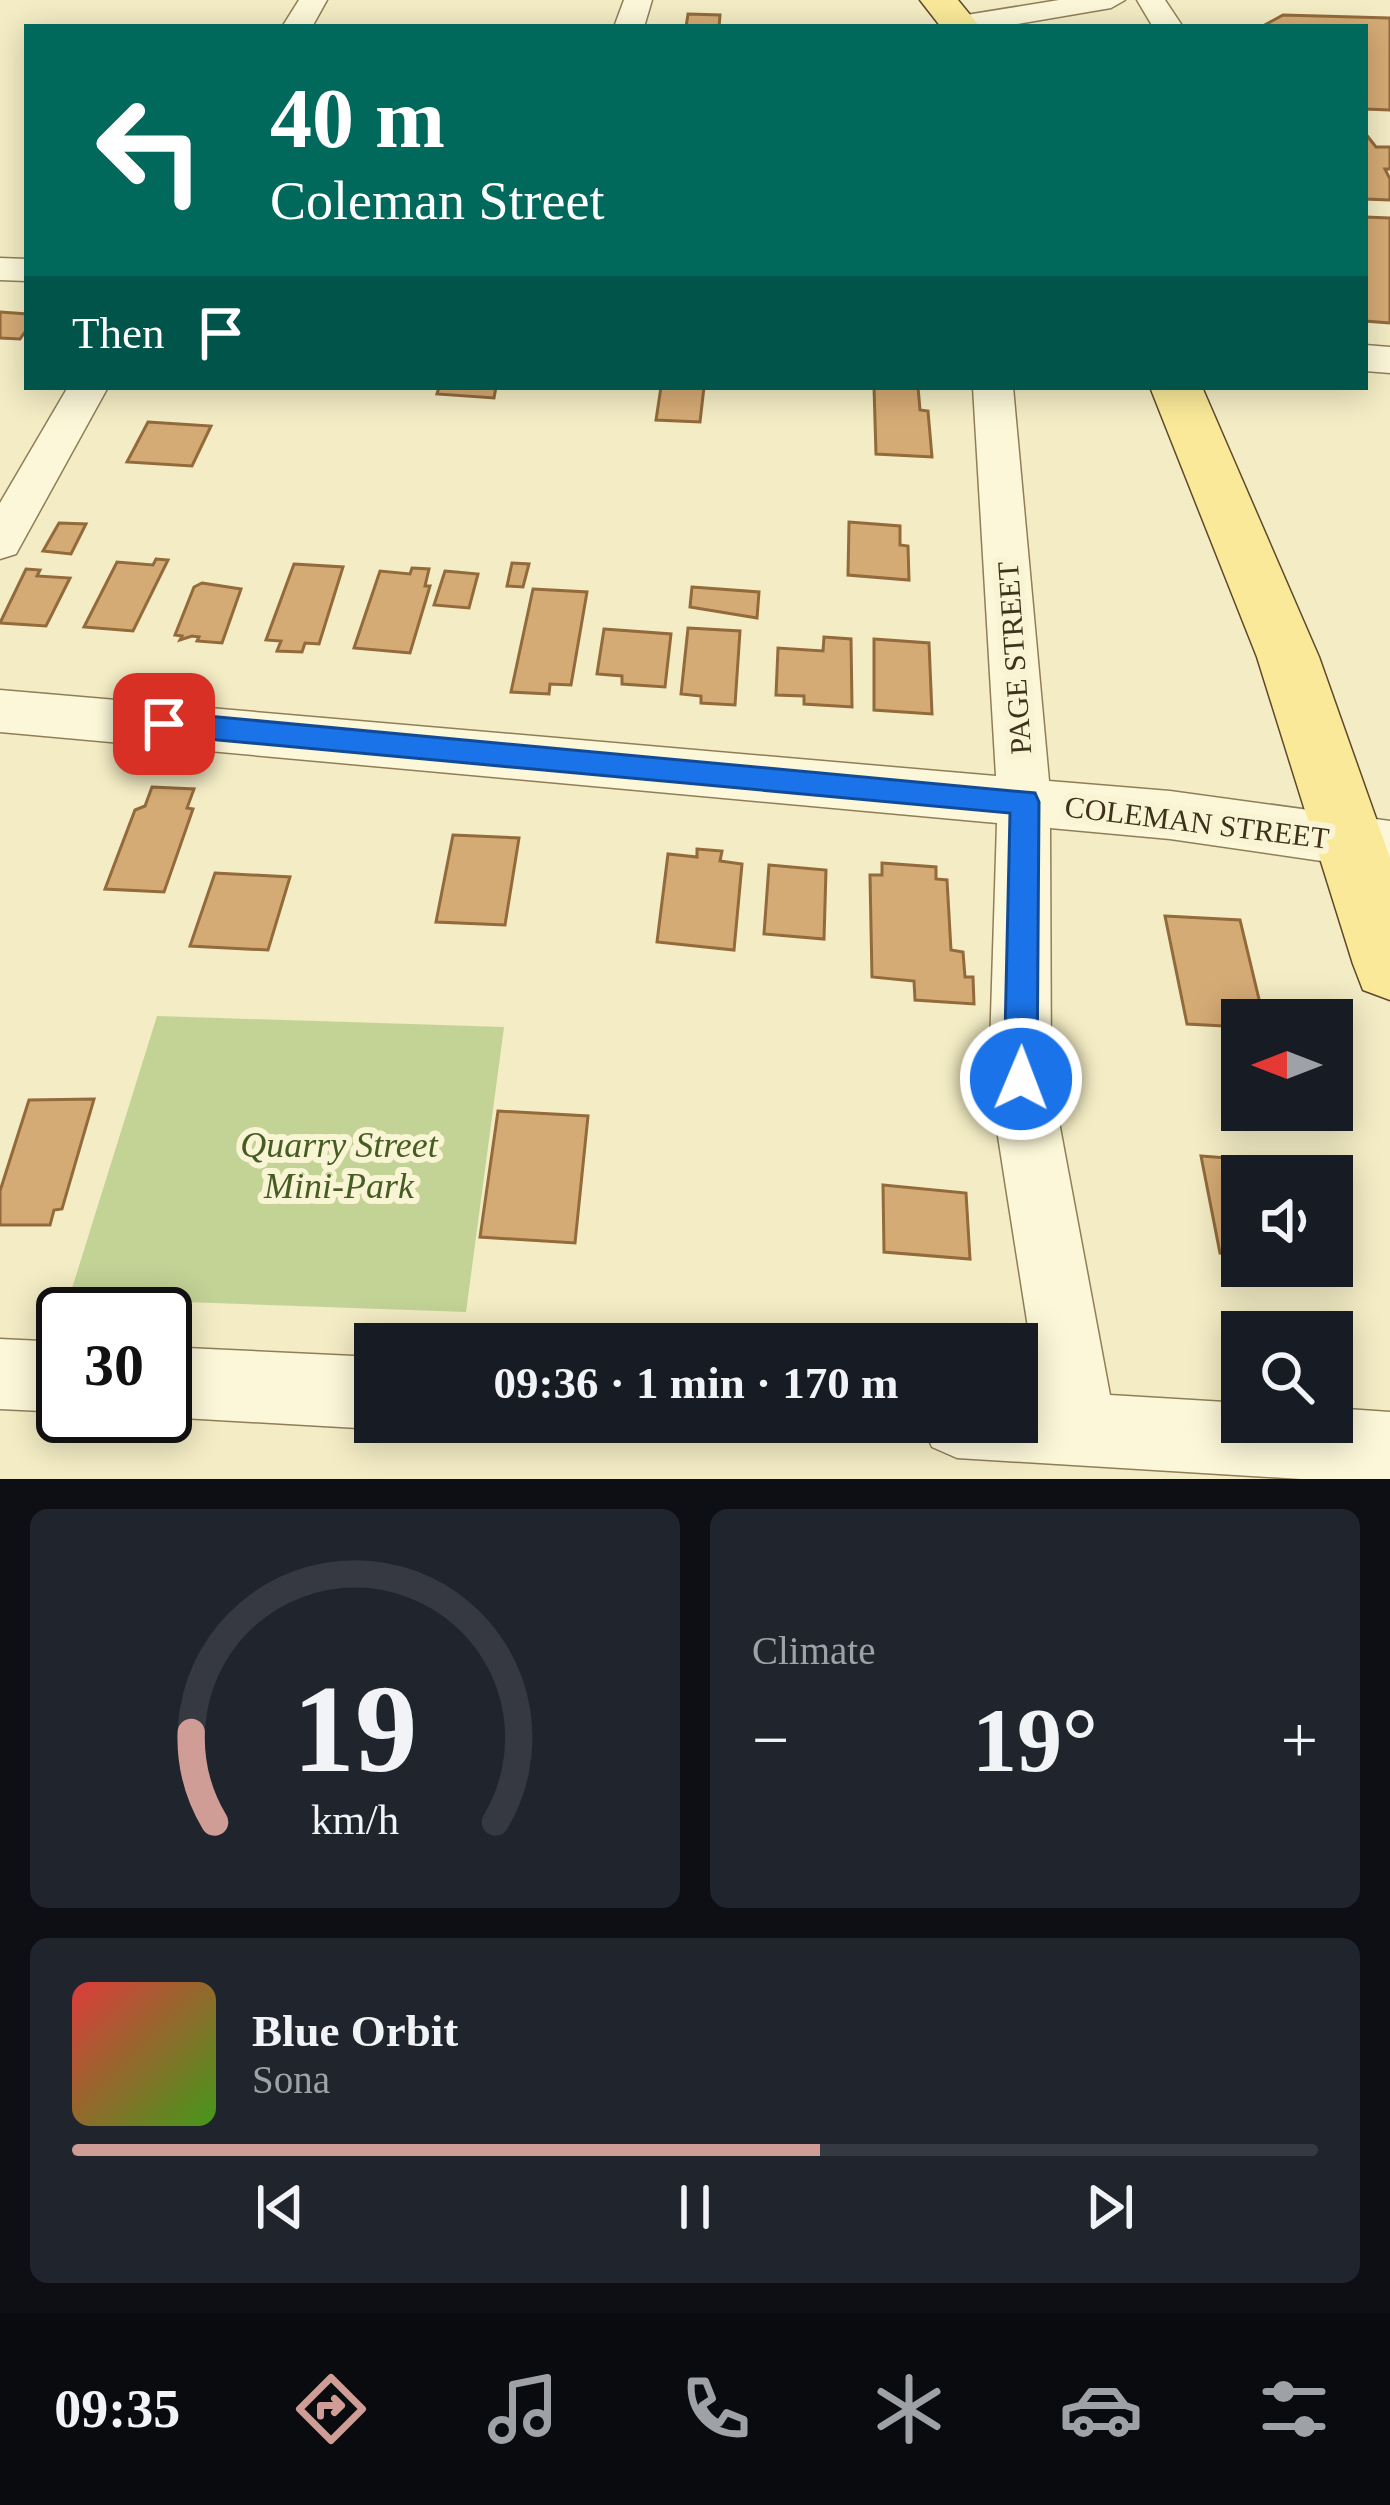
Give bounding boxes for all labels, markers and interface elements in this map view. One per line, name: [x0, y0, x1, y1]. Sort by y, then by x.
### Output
icon: left: [72, 72, 228, 228]
text: 40 m: [270, 72, 445, 165]
text: Coleman Street: [270, 171, 604, 231]
icon: arrive: [188, 300, 254, 366]
text: Then: [72, 308, 164, 358]
street label: PAGE STREET: [991, 561, 1037, 755]
pin: [113, 673, 215, 775]
icon: arrive: [131, 691, 197, 757]
street label: COLEMAN STREET: [1063, 789, 1331, 855]
north arrow: [1221, 999, 1353, 1131]
map controls: [1221, 999, 1353, 1443]
position arrow: [958, 1016, 1084, 1142]
park label: Quarry Street Mini-Park: [240, 1125, 439, 1206]
button: sound: [1221, 1155, 1353, 1287]
speed limit sign: 30: [36, 1287, 192, 1443]
button: search: [1221, 1311, 1353, 1443]
text: 09:36 · 1 min · 170 m: [494, 1358, 899, 1408]
text: Climate: [752, 1629, 875, 1672]
text: 19: [293, 1660, 417, 1798]
text: 19°: [972, 1691, 1098, 1790]
text: −: [752, 1703, 789, 1776]
text: +: [1281, 1703, 1318, 1776]
text: km/h: [311, 1795, 399, 1842]
text: Blue Orbit: [252, 2006, 458, 2056]
text: Sona: [252, 2058, 330, 2101]
icon: previous: [247, 2174, 313, 2240]
icon: pause: [662, 2174, 728, 2240]
icon: next: [1077, 2174, 1143, 2240]
icon: directions: [289, 2367, 373, 2451]
icon: music: [481, 2367, 565, 2451]
icon: phone: [674, 2367, 758, 2451]
icon: climate: [867, 2367, 951, 2451]
icon: car: [1059, 2367, 1143, 2451]
icon: filters: [1252, 2367, 1336, 2451]
text: 09:35: [54, 2379, 180, 2439]

